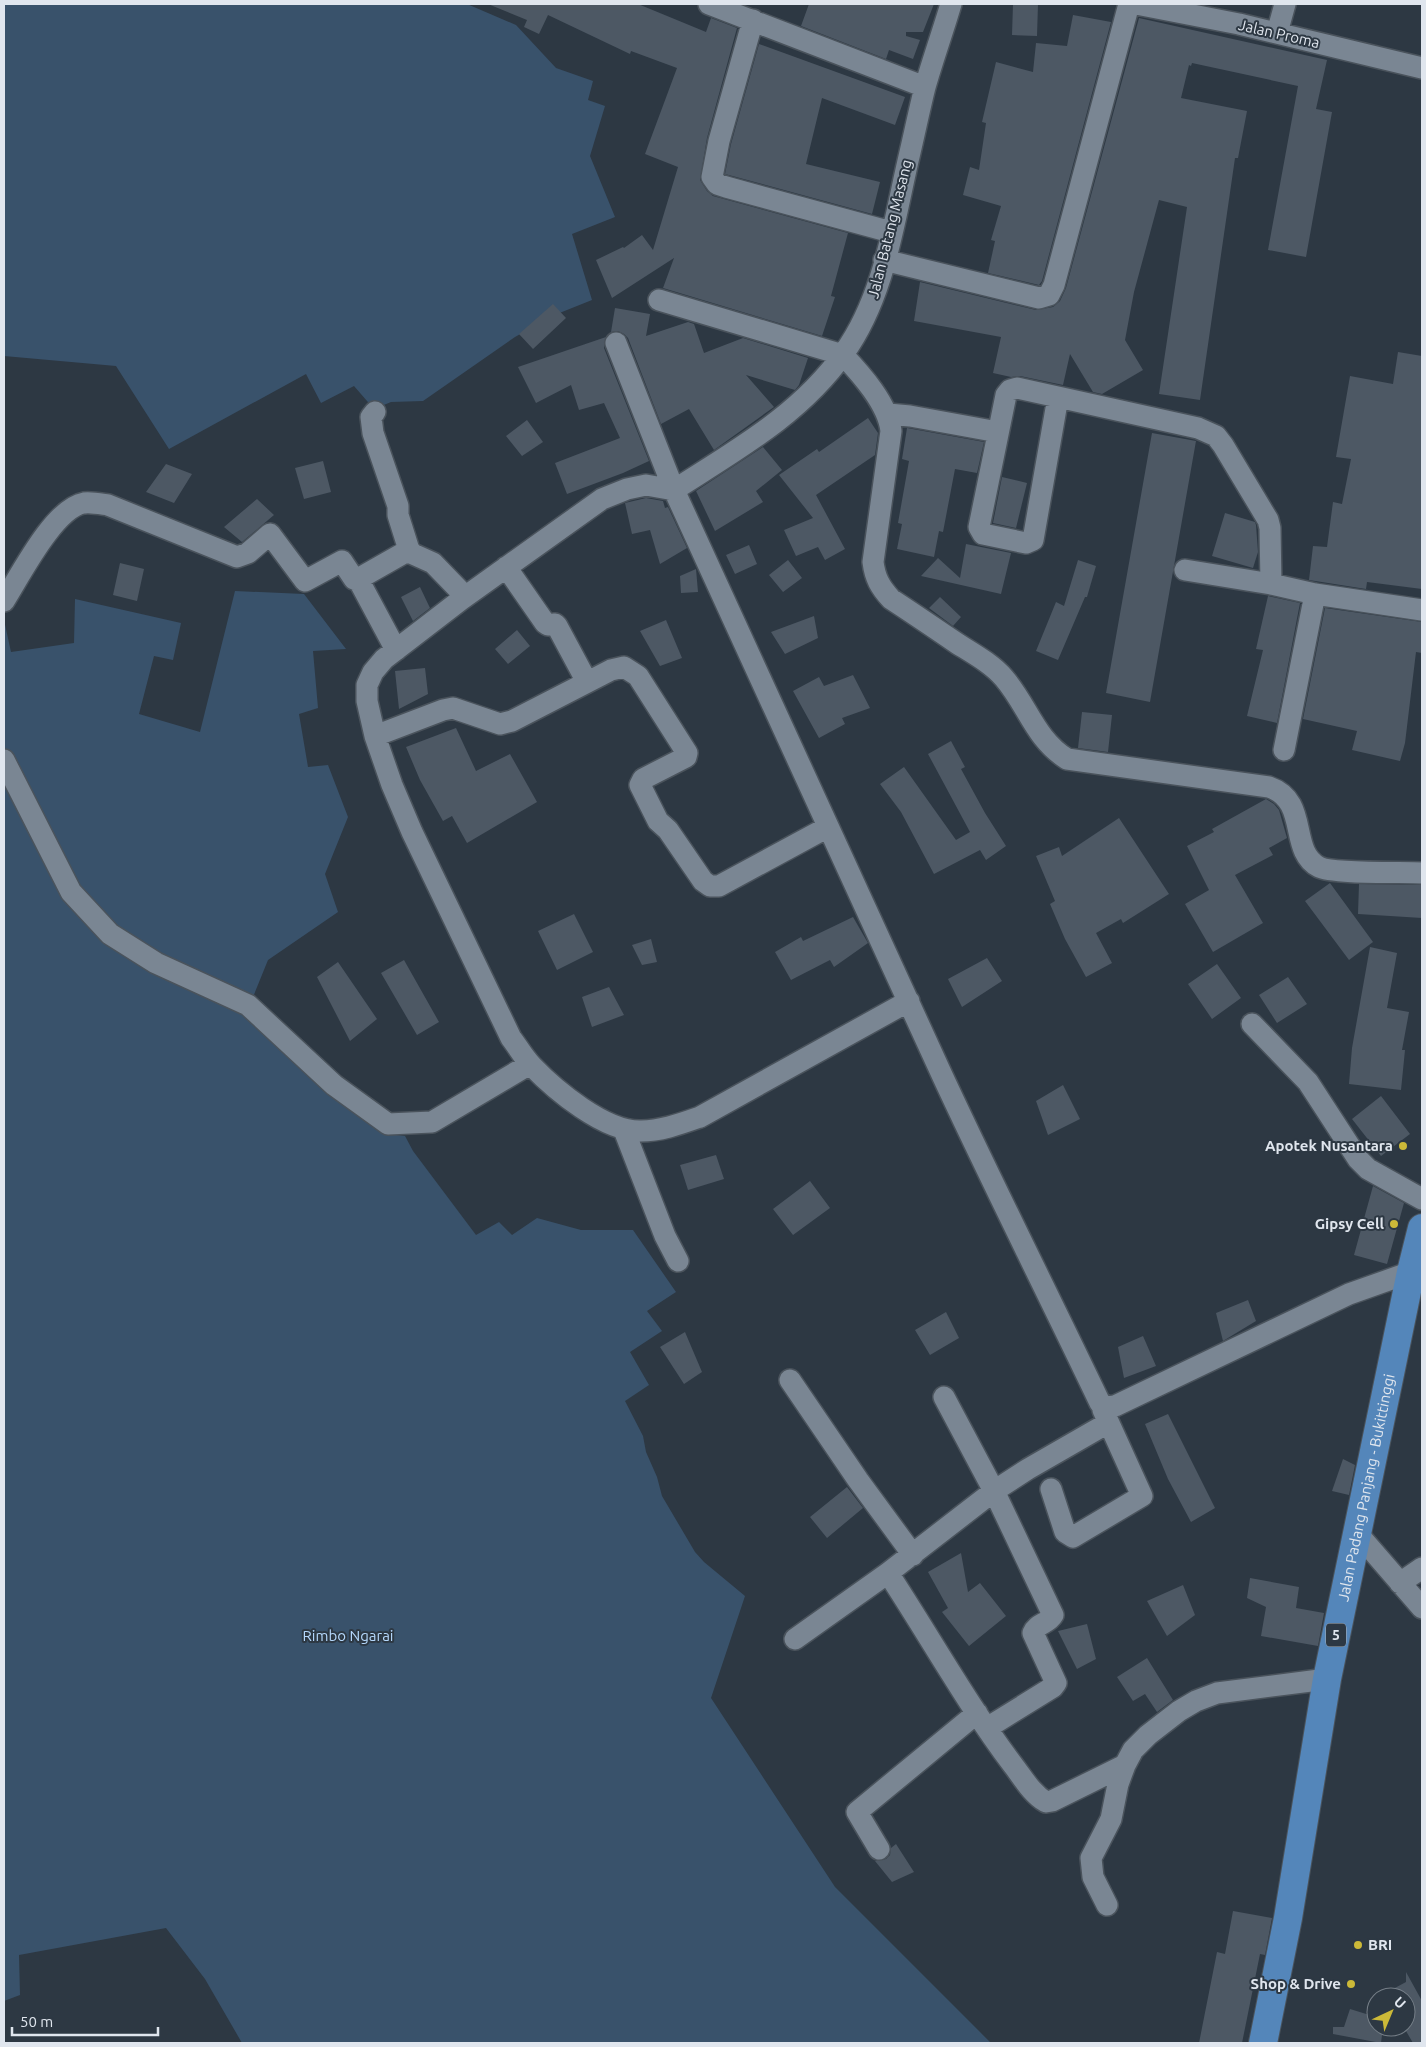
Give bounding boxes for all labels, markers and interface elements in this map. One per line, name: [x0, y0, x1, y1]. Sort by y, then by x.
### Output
street label: Jalan Proma: [1237, 16, 1321, 51]
street label: Jalan Batang Masang: [864, 158, 915, 300]
place label: Apotek Nusantara: [1265, 1137, 1393, 1154]
marker: Apotek Nusantara: [1397, 1140, 1409, 1152]
place label: Gipsy Cell: [1315, 1215, 1384, 1232]
marker: Gipsy Cell: [1388, 1218, 1400, 1230]
street label: Jalan Padang Panjang - Bukittinggi: [1334, 1372, 1398, 1603]
road number: 5: [1326, 1624, 1346, 1646]
park label: Rimbo Ngarai: [302, 1627, 394, 1644]
place label: BRI: [1368, 1936, 1392, 1953]
marker: BRI: [1352, 1939, 1364, 1951]
place label: Shop & Drive: [1251, 1975, 1341, 1992]
marker: Shop & Drive: [1345, 1978, 1357, 1990]
north arrow: [1366, 1987, 1416, 2037]
text: U: [1391, 1993, 1409, 2012]
scale bar: [12, 2004, 159, 2036]
text: 50 m: [20, 2013, 53, 2030]

